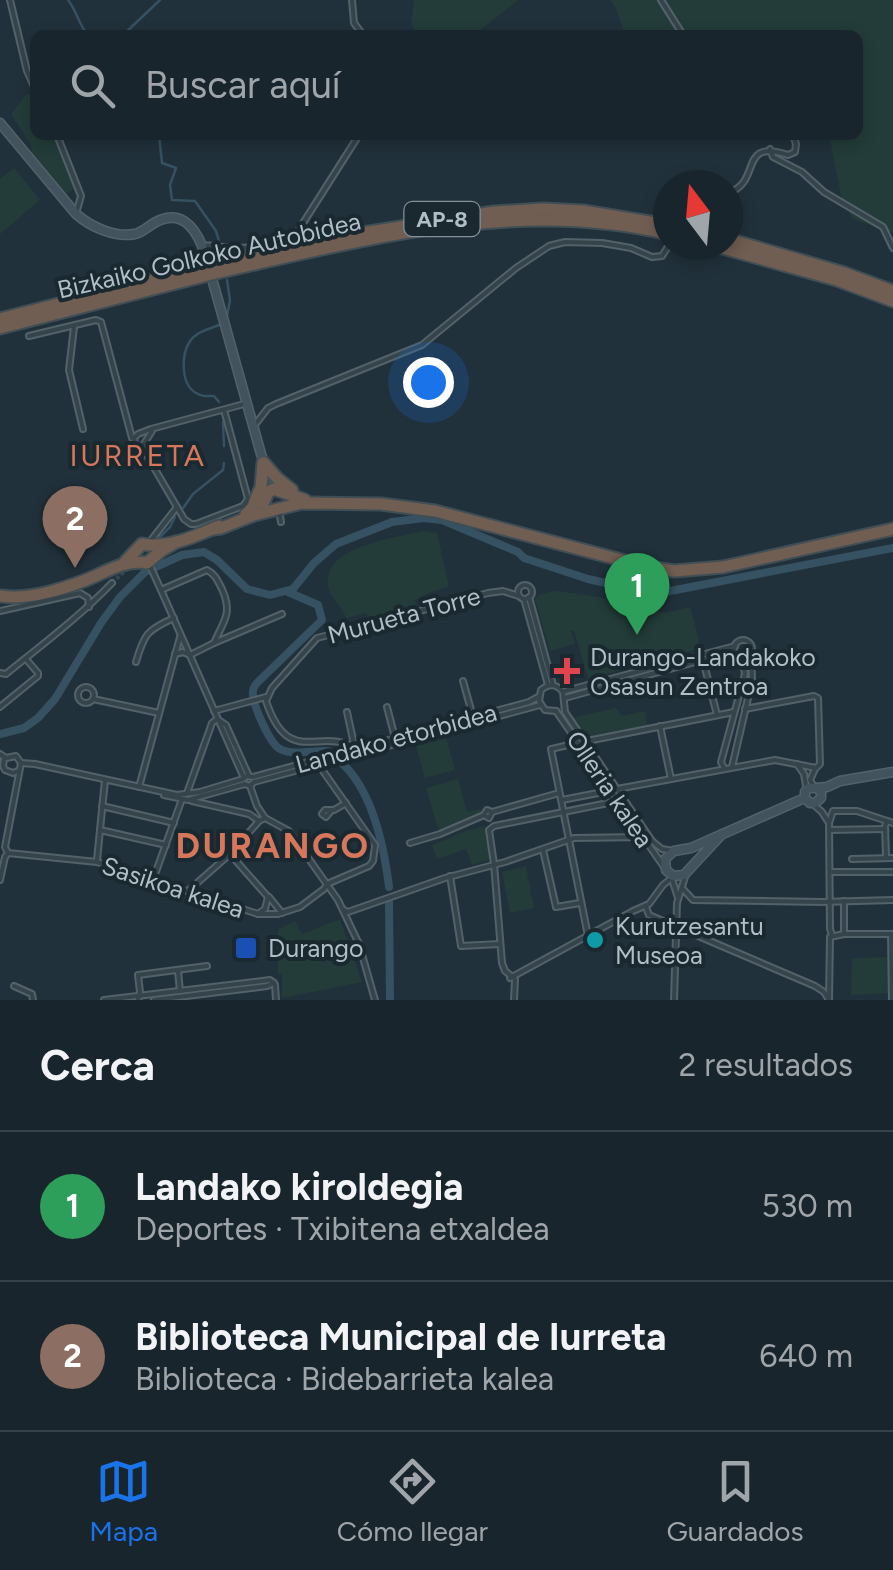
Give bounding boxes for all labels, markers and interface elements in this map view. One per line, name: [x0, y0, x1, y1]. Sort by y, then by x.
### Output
search box: [30, 30, 863, 140]
icon: search: [65, 58, 120, 113]
text: Buscar aquí: [145, 62, 341, 108]
north arrow: [653, 170, 743, 260]
road number: AP-8: [404, 202, 480, 236]
street label: Bizkaiko Golkoko Autobidea: [54, 205, 364, 305]
your location: [403, 357, 454, 408]
district label: IURRETA: [70, 437, 206, 474]
pin: 2: [42, 486, 108, 568]
pin: 1: [604, 552, 670, 635]
street label: Murueta Torre: [324, 580, 484, 650]
place label: Durango-Landakoko Osasun Zentroa: [590, 642, 816, 701]
marker: Durango-Landakoko Osasun Zentroa: [554, 658, 580, 684]
street label: Landako etorbidea: [292, 697, 500, 779]
street label: Olleria kalea: [560, 725, 660, 853]
district label: DURANGO: [175, 825, 371, 867]
street label: Sasikoa kalea: [98, 850, 248, 924]
place label: Kurutzesantu Museoa: [615, 911, 764, 970]
marker: Kurutzesantu Museoa: [584, 929, 606, 951]
place label: Durango: [268, 933, 363, 963]
marker: Durango: [233, 935, 259, 961]
text: Cerca: [40, 1040, 155, 1091]
text: 2 resultados: [679, 1046, 853, 1084]
text: Landako kiroldegia: [135, 1164, 464, 1210]
text: 1: [66, 1187, 79, 1225]
text: 530 m: [762, 1187, 853, 1225]
text: Deportes · Txibitena etxaldea: [135, 1210, 550, 1248]
text: Biblioteca Municipal de Iurreta: [135, 1314, 666, 1360]
text: 2: [63, 1337, 82, 1375]
text: 640 m: [759, 1337, 853, 1375]
text: Biblioteca · Bidebarrieta kalea: [135, 1360, 554, 1398]
tab: Mapa: [89, 1454, 158, 1548]
tab: Cómo llegar: [337, 1454, 488, 1548]
tab: Guardados: [667, 1454, 804, 1548]

